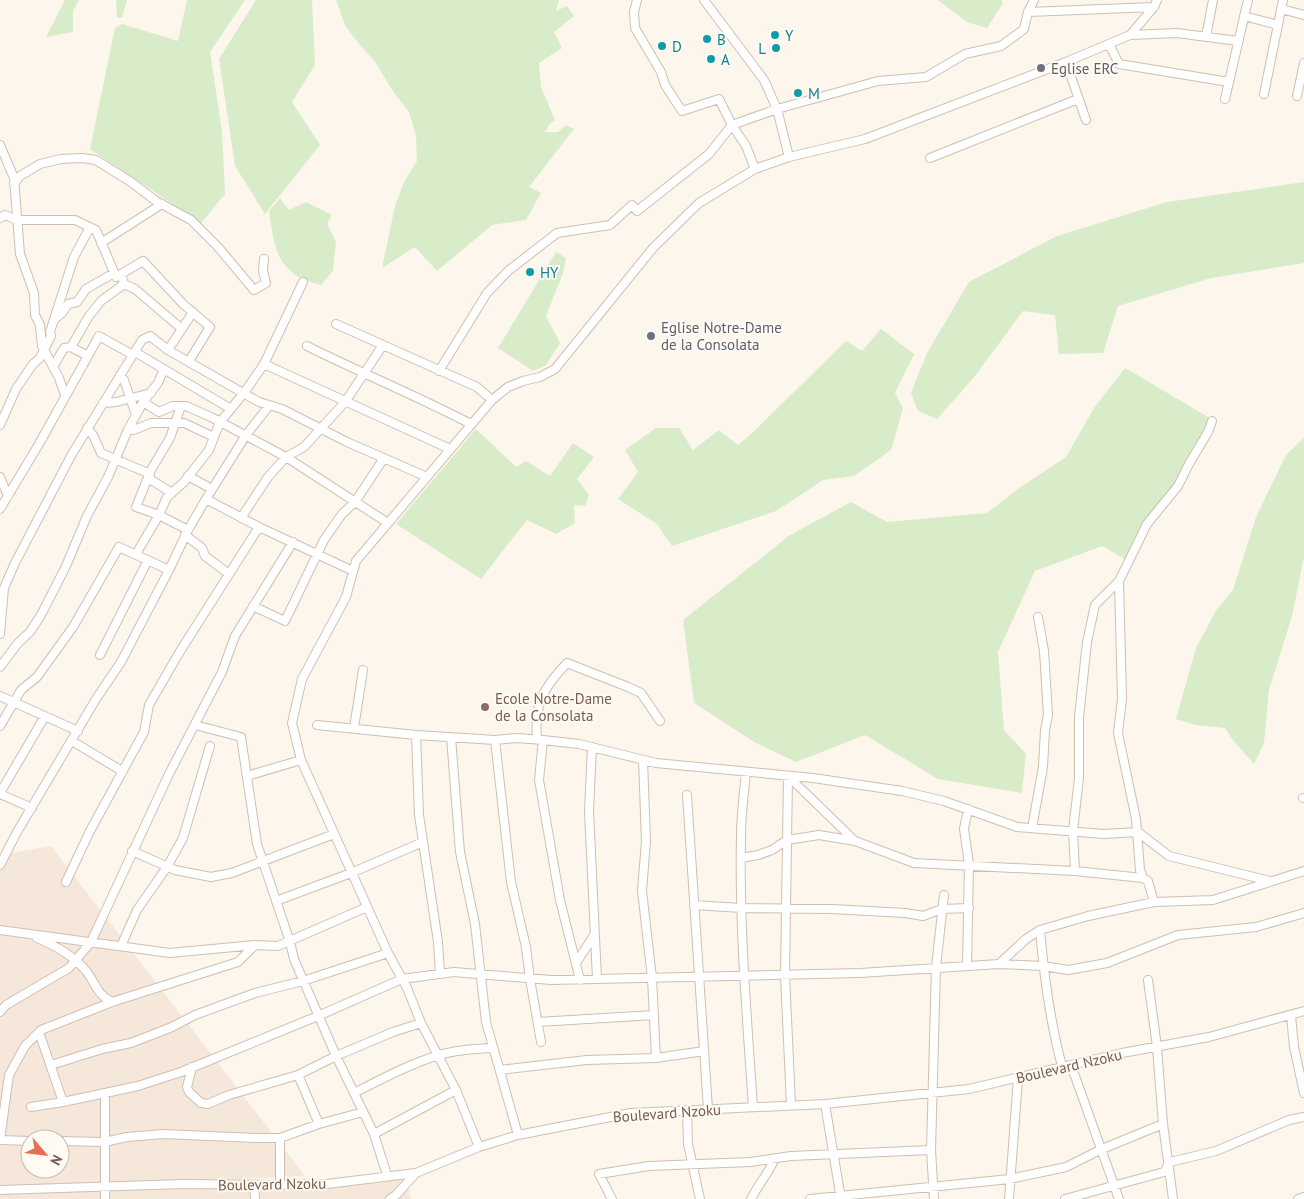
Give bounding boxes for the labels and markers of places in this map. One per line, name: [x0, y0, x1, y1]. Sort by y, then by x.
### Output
place label: Y: [785, 26, 794, 45]
marker: Y: [769, 29, 781, 41]
place label: B: [717, 30, 726, 49]
marker: B: [701, 33, 713, 45]
place label: D: [672, 37, 682, 56]
place label: L: [758, 39, 766, 58]
marker: D: [656, 40, 668, 52]
marker: L: [770, 42, 782, 54]
place label: A: [721, 50, 730, 69]
marker: A: [705, 53, 717, 65]
place label: Eglise ERC: [1051, 59, 1118, 78]
marker: Eglise ERC: [1035, 62, 1047, 74]
place label: M: [808, 84, 820, 103]
marker: M: [792, 87, 804, 99]
place label: HY: [540, 263, 559, 282]
marker: HY: [524, 266, 536, 278]
place label: Eglise Notre-Dame de la Consolata: [661, 318, 782, 354]
marker: Eglise Notre-Dame de la Consolata: [645, 330, 657, 342]
place label: Ecole Notre-Dame de la Consolata: [495, 689, 612, 725]
marker: Ecole Notre-Dame de la Consolata: [479, 701, 491, 713]

